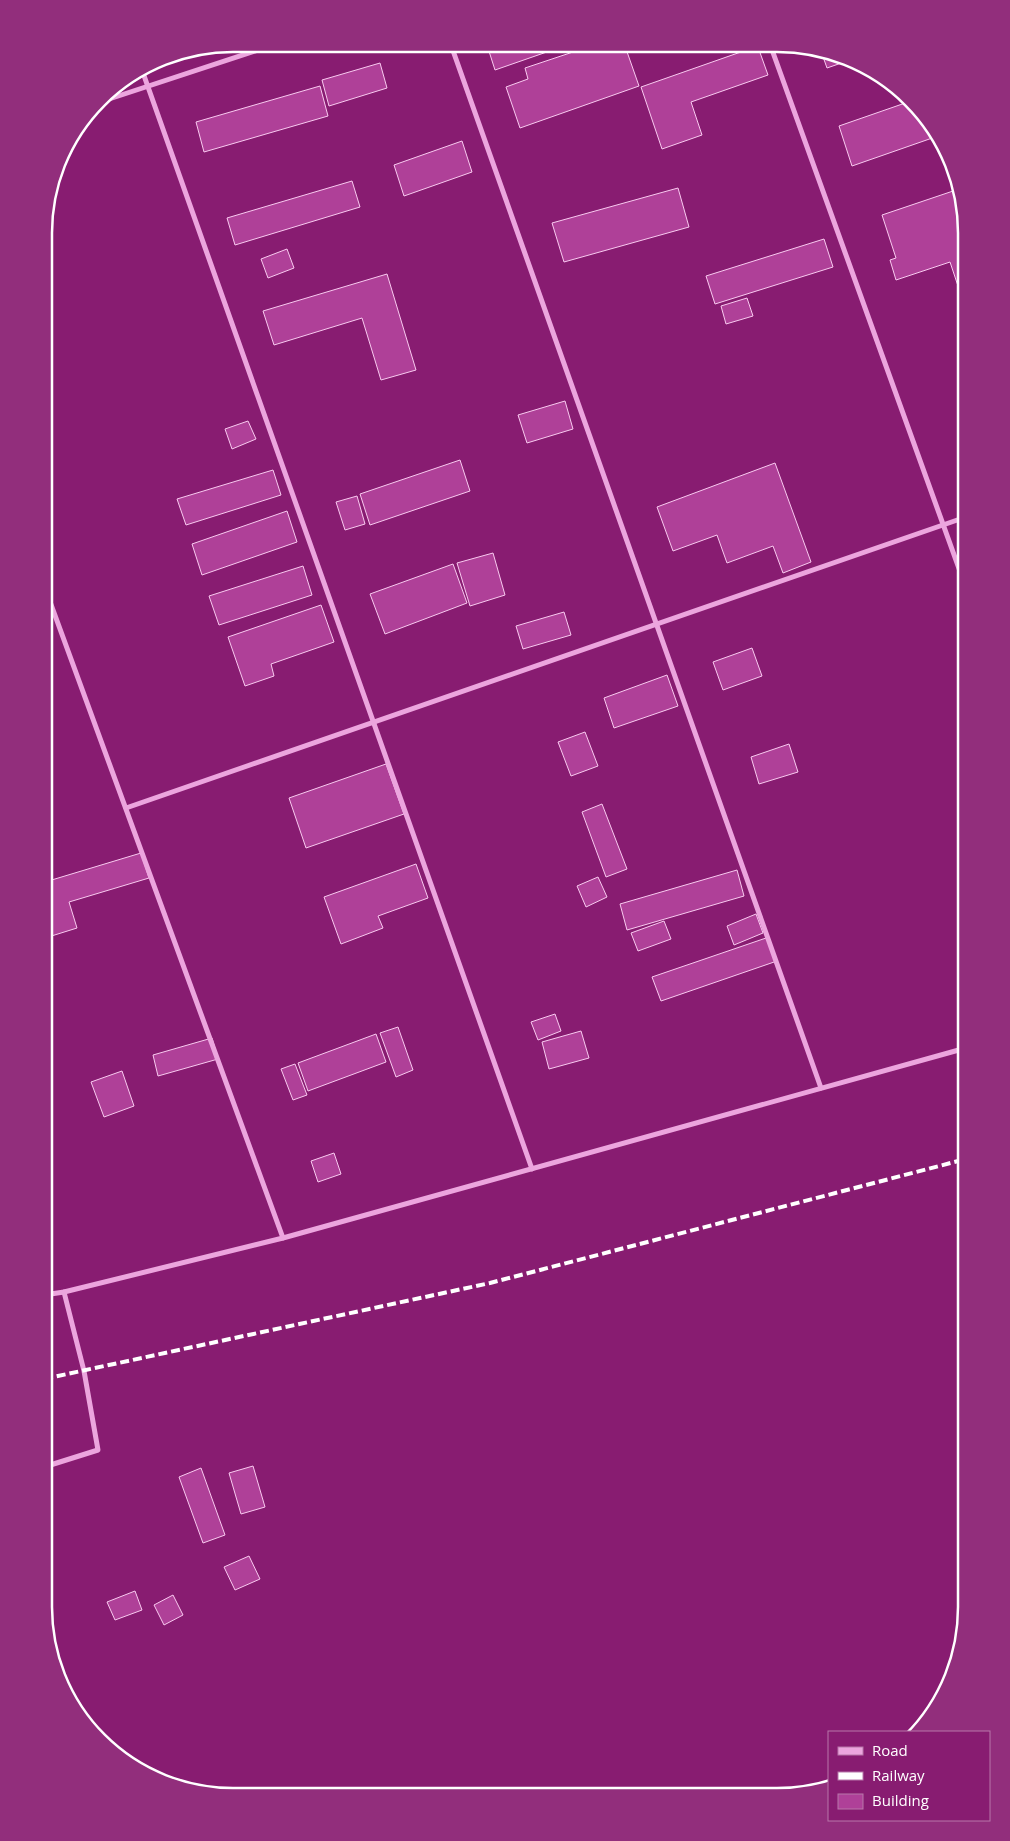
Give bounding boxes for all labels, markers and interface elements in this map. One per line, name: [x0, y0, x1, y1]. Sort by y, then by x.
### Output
legend: [828, 1731, 990, 1821]
text: Road: [872, 1740, 908, 1760]
text: Railway: [872, 1765, 925, 1785]
text: Building: [872, 1790, 929, 1810]

